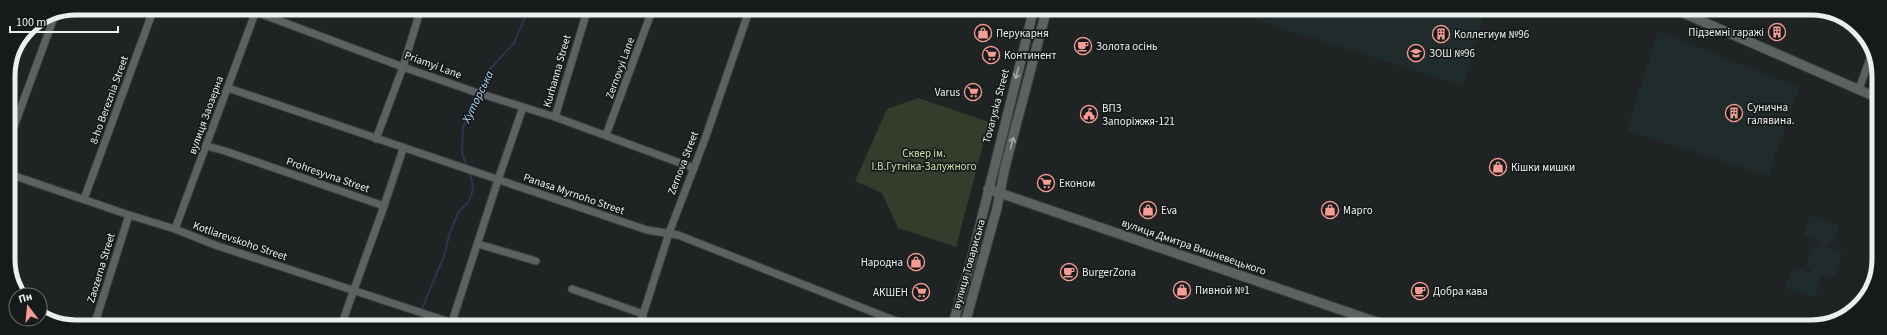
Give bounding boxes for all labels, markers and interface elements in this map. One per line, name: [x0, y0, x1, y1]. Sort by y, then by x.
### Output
scale bar: [10, 8, 118, 34]
text: 100 m: [16, 14, 46, 31]
building icon: Підземні гаражі: [1767, 22, 1787, 42]
shop icon: Перукарня: [973, 23, 993, 43]
building icon: Коллегиум №96: [1431, 24, 1451, 44]
place label: Підземні гаражі: [1688, 25, 1764, 40]
place label: Перукарня: [996, 26, 1049, 41]
place label: Коллегиум №96: [1454, 27, 1530, 42]
street label: Kurhanna Street: [539, 33, 575, 109]
street label: Zernovyi Lane: [602, 35, 638, 101]
cafe icon: Золота осінь: [1073, 36, 1093, 56]
place label: Золота осінь: [1096, 39, 1157, 54]
school or university icon: ЗОШ №96: [1406, 43, 1426, 63]
supermarket icon: Континент: [981, 45, 1001, 65]
place label: ЗОШ №96: [1429, 46, 1475, 61]
street label: Priamyi Lane: [402, 48, 464, 82]
place label: Континент: [1004, 48, 1057, 63]
street label: 8-ho Bereznia Street: [86, 54, 132, 146]
one-way arrow: [1013, 66, 1020, 79]
street label: Tovaryska Street: [979, 67, 1013, 145]
water label: Хуторська: [458, 68, 498, 127]
street label: вулиця Заозерна: [185, 74, 227, 156]
supermarket icon: Varus: [963, 82, 983, 102]
place label: Varus: [935, 85, 960, 100]
place label: Сунична галявина.: [1747, 100, 1795, 128]
place label: ВПЗ Запоріжжя-121: [1102, 101, 1175, 129]
building icon: Сунична галявина.: [1724, 103, 1744, 123]
public building icon: ВПЗ Запоріжжя-121: [1079, 104, 1099, 124]
street label: Zernova Street: [664, 129, 702, 197]
one-way arrow: [1009, 136, 1016, 149]
park label: Сквер ім. І.В.Гутніка-Залужного: [871, 146, 977, 174]
street label: Prohresyvna Street: [284, 154, 372, 196]
shop icon: Кішки мишки: [1488, 157, 1508, 177]
place label: Кішки мишки: [1511, 160, 1575, 175]
street label: Panasa Myrnoho Street: [522, 170, 627, 218]
supermarket icon: Економ: [1036, 173, 1056, 193]
place label: Економ: [1059, 176, 1095, 191]
shop icon: Eva: [1138, 200, 1158, 220]
shop icon: Марго: [1320, 200, 1340, 220]
place label: Eva: [1161, 203, 1177, 218]
place label: Марго: [1343, 203, 1373, 218]
street label: вулиця Дмитра Вишневецького: [1120, 215, 1268, 279]
street label: вулиця Товариська: [949, 217, 989, 311]
street label: Kotliarevskoho Street: [191, 218, 289, 264]
street label: Zaozerna Street: [83, 231, 119, 305]
shop icon: Народна: [906, 252, 926, 272]
place label: Народна: [861, 255, 903, 270]
cafe icon: BurgerZona: [1059, 262, 1079, 282]
place label: BurgerZona: [1082, 265, 1136, 280]
shop icon: Пивной №1: [1172, 280, 1192, 300]
cafe icon: Добра кава: [1410, 281, 1430, 301]
supermarket icon: АКШЕН: [911, 282, 931, 302]
place label: Пивной №1: [1195, 283, 1250, 298]
place label: Добра кава: [1433, 284, 1488, 299]
place label: АКШЕН: [873, 285, 908, 300]
north arrow: [8, 287, 48, 327]
text: Пн: [17, 289, 34, 307]

